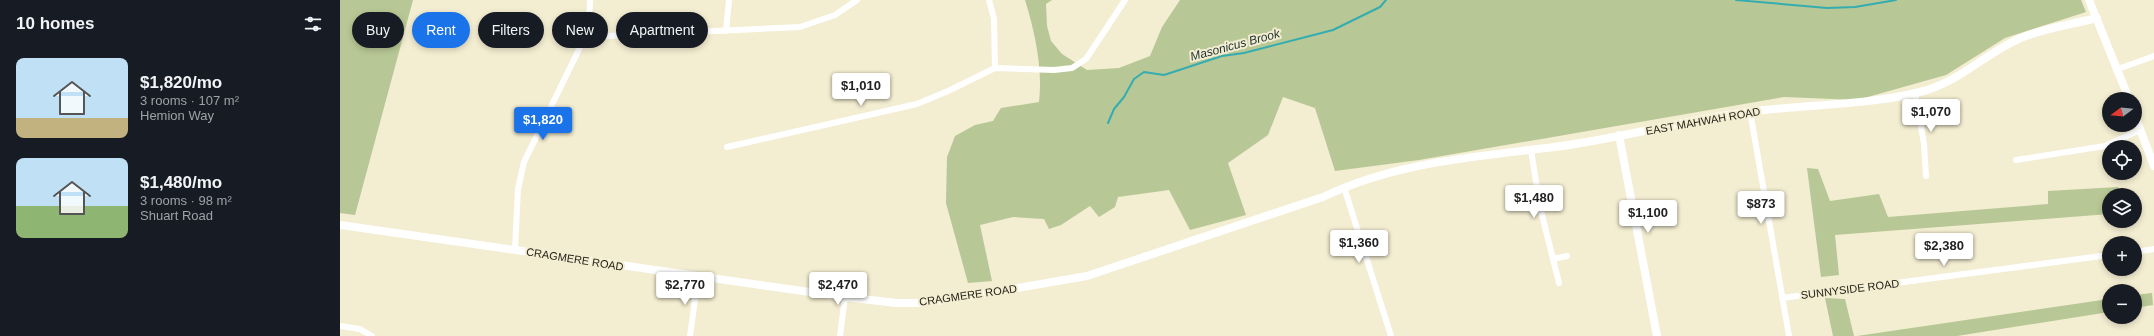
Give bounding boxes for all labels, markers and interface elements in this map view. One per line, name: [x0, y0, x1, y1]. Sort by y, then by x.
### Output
chip: Buy: [352, 12, 404, 48]
chip: Rent: [412, 12, 470, 48]
chip: Filters: [478, 12, 544, 48]
chip: New: [552, 12, 608, 48]
chip: Apartment: [616, 12, 708, 48]
icon: filters: [302, 13, 324, 35]
text: 10 homes: [16, 14, 94, 33]
water label: Masonicus Brook: [1189, 26, 1282, 64]
text: $1,820/mo: [140, 73, 222, 92]
pin: $1,010: [828, 73, 894, 107]
icon: home: [48, 74, 96, 122]
text: $1,010: [841, 78, 881, 93]
north arrow: [2102, 92, 2142, 132]
map controls: [2102, 92, 2142, 324]
text: 3 rooms · 107 m²: [140, 93, 239, 108]
pin: $1,070: [1898, 99, 1964, 133]
text: $1,070: [1911, 104, 1951, 119]
street label: EAST MAHWAH ROAD: [1645, 105, 1761, 137]
pin: $1,820: [510, 107, 576, 141]
text: Hemion Way: [140, 108, 214, 123]
text: $1,820: [523, 112, 563, 127]
button: locate: [2102, 140, 2142, 180]
text: $1,480/mo: [140, 173, 222, 192]
icon: home: [48, 174, 96, 222]
pin: $1,480: [1501, 185, 1567, 219]
button: layers: [2102, 188, 2142, 228]
text: $1,480: [1514, 190, 1554, 205]
pin: $873: [1737, 191, 1785, 225]
text: 3 rooms · 98 m²: [140, 193, 232, 208]
text: $873: [1747, 196, 1775, 211]
pin: $1,100: [1615, 200, 1681, 234]
text: $1,100: [1628, 205, 1668, 220]
text: Shuart Road: [140, 208, 213, 223]
pin: $1,360: [1326, 230, 1392, 264]
pin: $2,380: [1911, 233, 1977, 267]
text: $1,360: [1339, 235, 1379, 250]
button: +: [2102, 236, 2142, 276]
text: $2,380: [1924, 238, 1964, 253]
street label: CRAGMERE ROAD: [525, 245, 625, 273]
pin: $2,770: [652, 272, 718, 306]
pin: $2,470: [805, 272, 871, 306]
text: $2,770: [665, 277, 705, 292]
text: $2,470: [818, 277, 858, 292]
street label: SUNNYSIDE ROAD: [1800, 277, 1900, 301]
street label: CRAGMERE ROAD: [918, 282, 1018, 308]
button: −: [2102, 284, 2142, 324]

